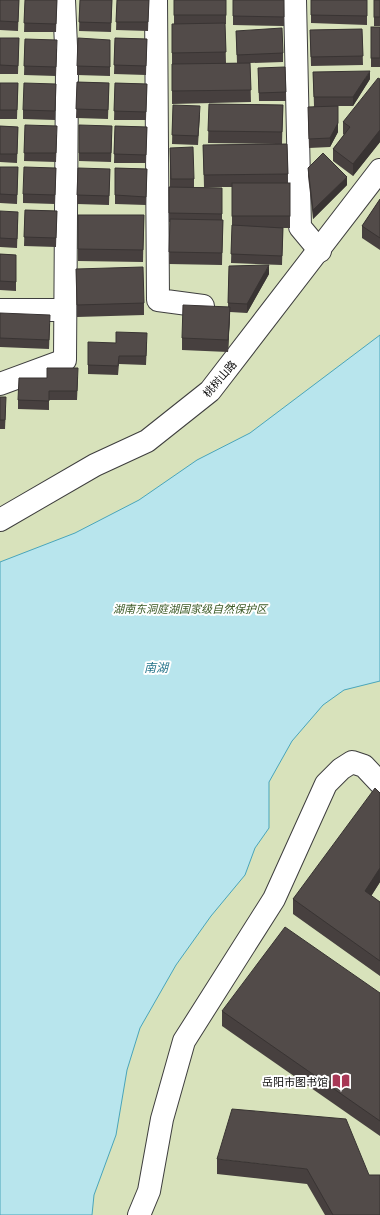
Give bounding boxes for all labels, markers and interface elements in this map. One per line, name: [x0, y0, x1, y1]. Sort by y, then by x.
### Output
street label: 桃树山路: [199, 356, 239, 400]
park label: 湖南东洞庭湖国家级自然保护区: [113, 600, 269, 616]
water label: 南湖: [144, 658, 170, 675]
library icon: 岳阳市图书馆: [331, 1071, 351, 1091]
place label: 岳阳市图书馆: [262, 1073, 328, 1089]

